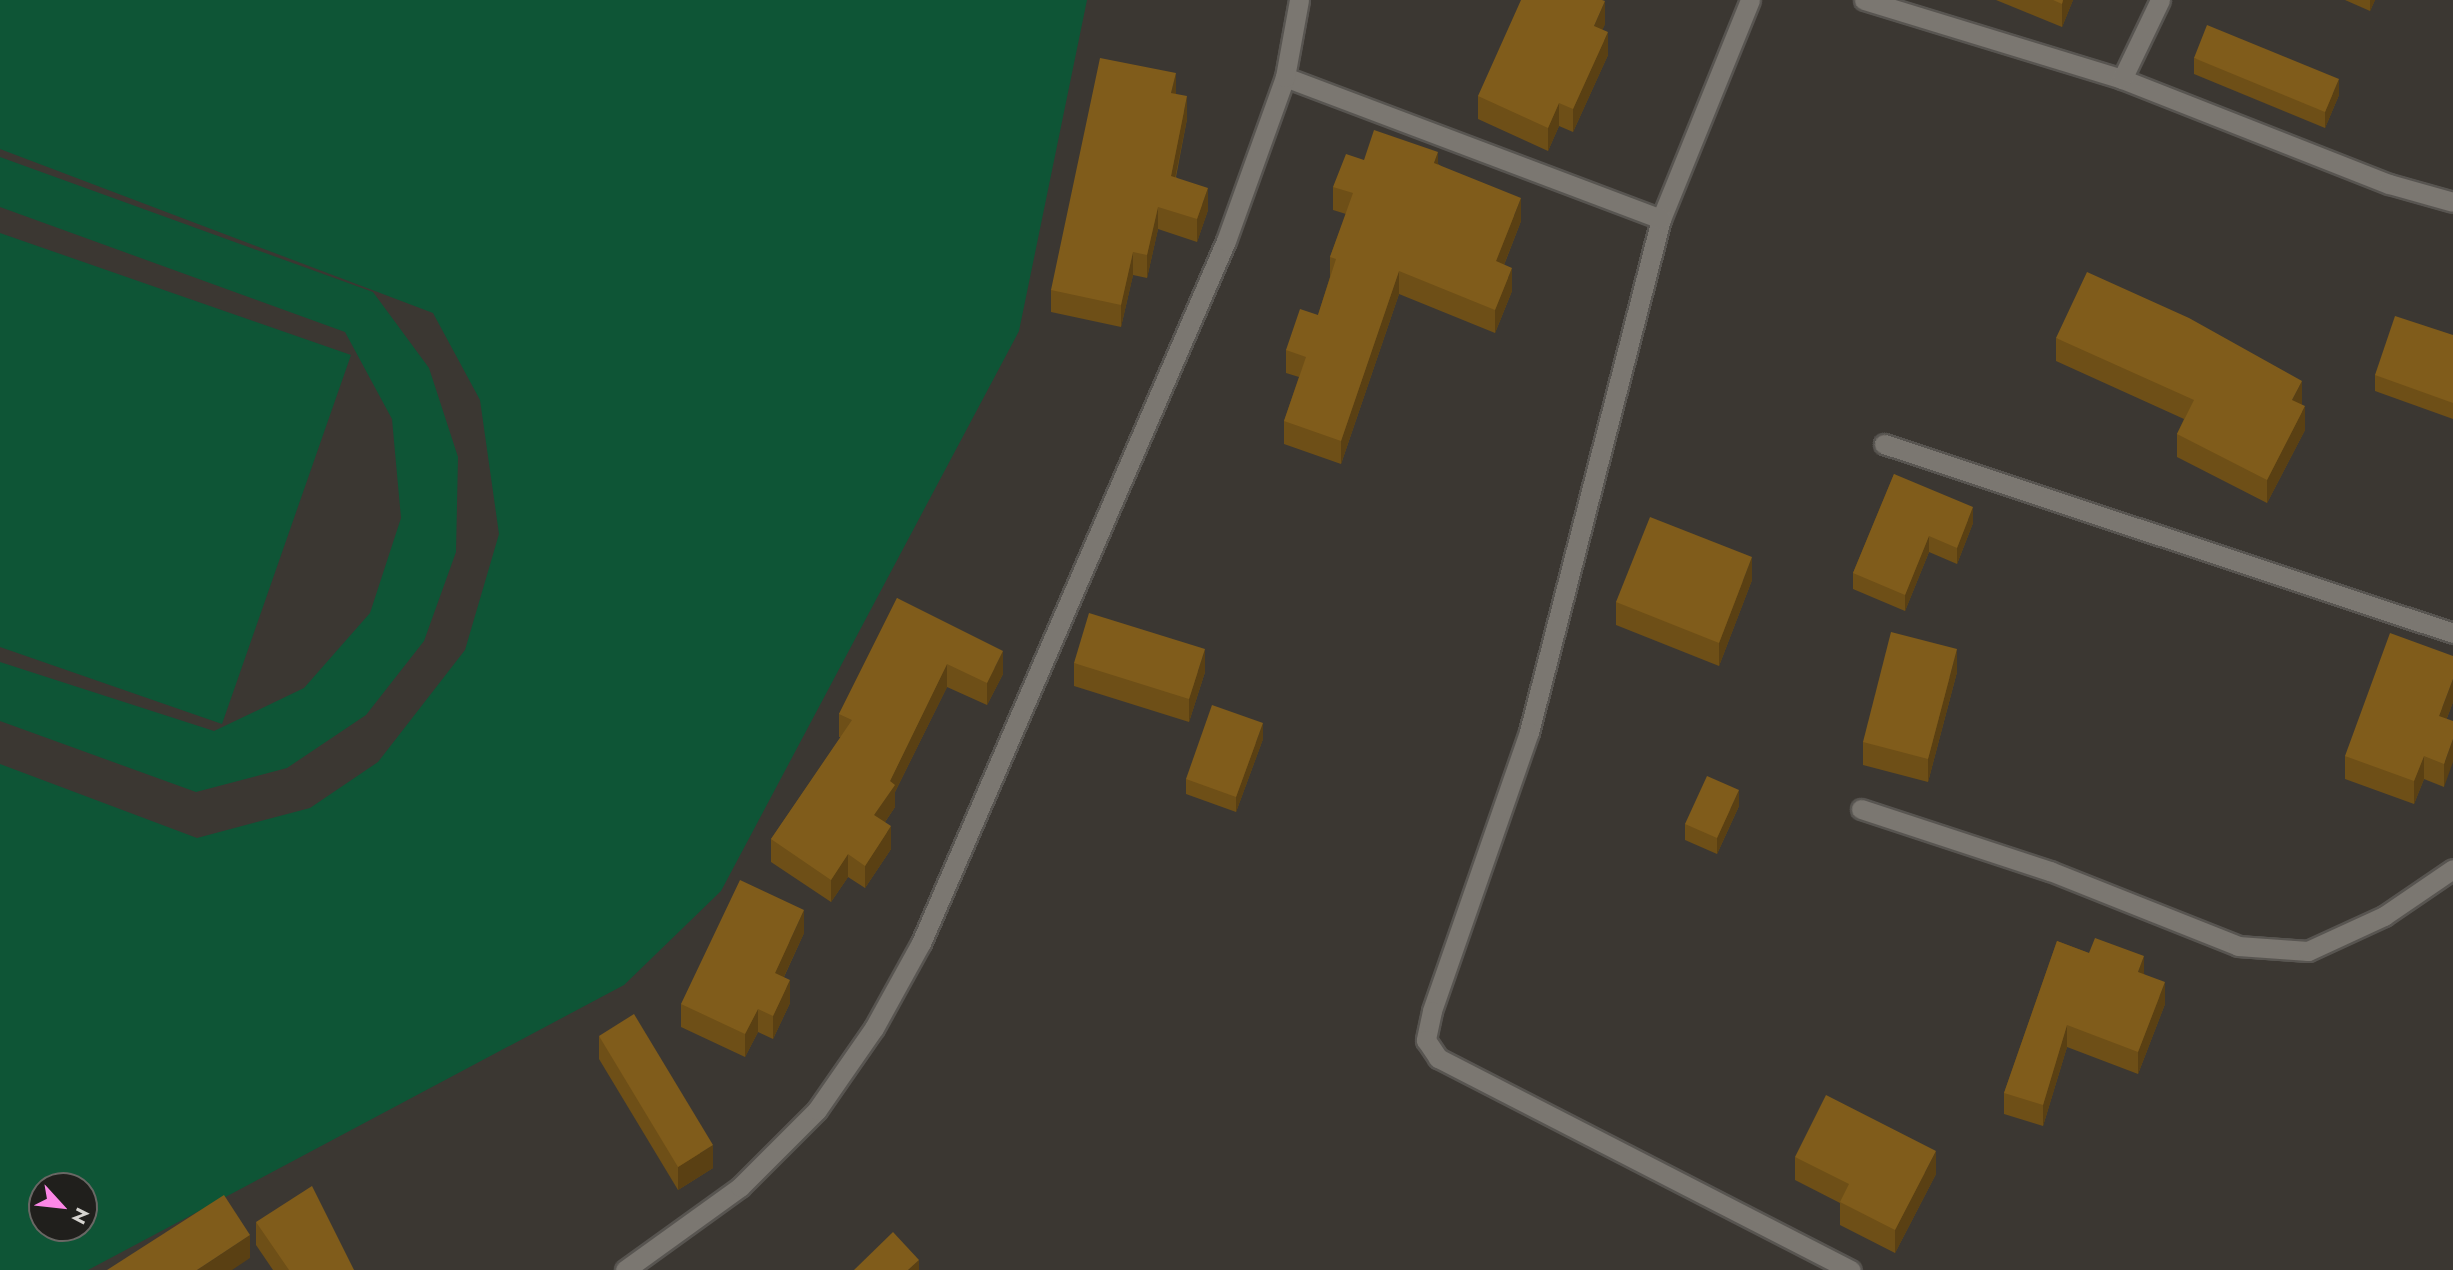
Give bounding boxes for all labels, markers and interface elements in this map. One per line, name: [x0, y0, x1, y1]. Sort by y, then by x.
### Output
north arrow: [28, 1172, 98, 1242]
text: N: [65, 1203, 96, 1229]

